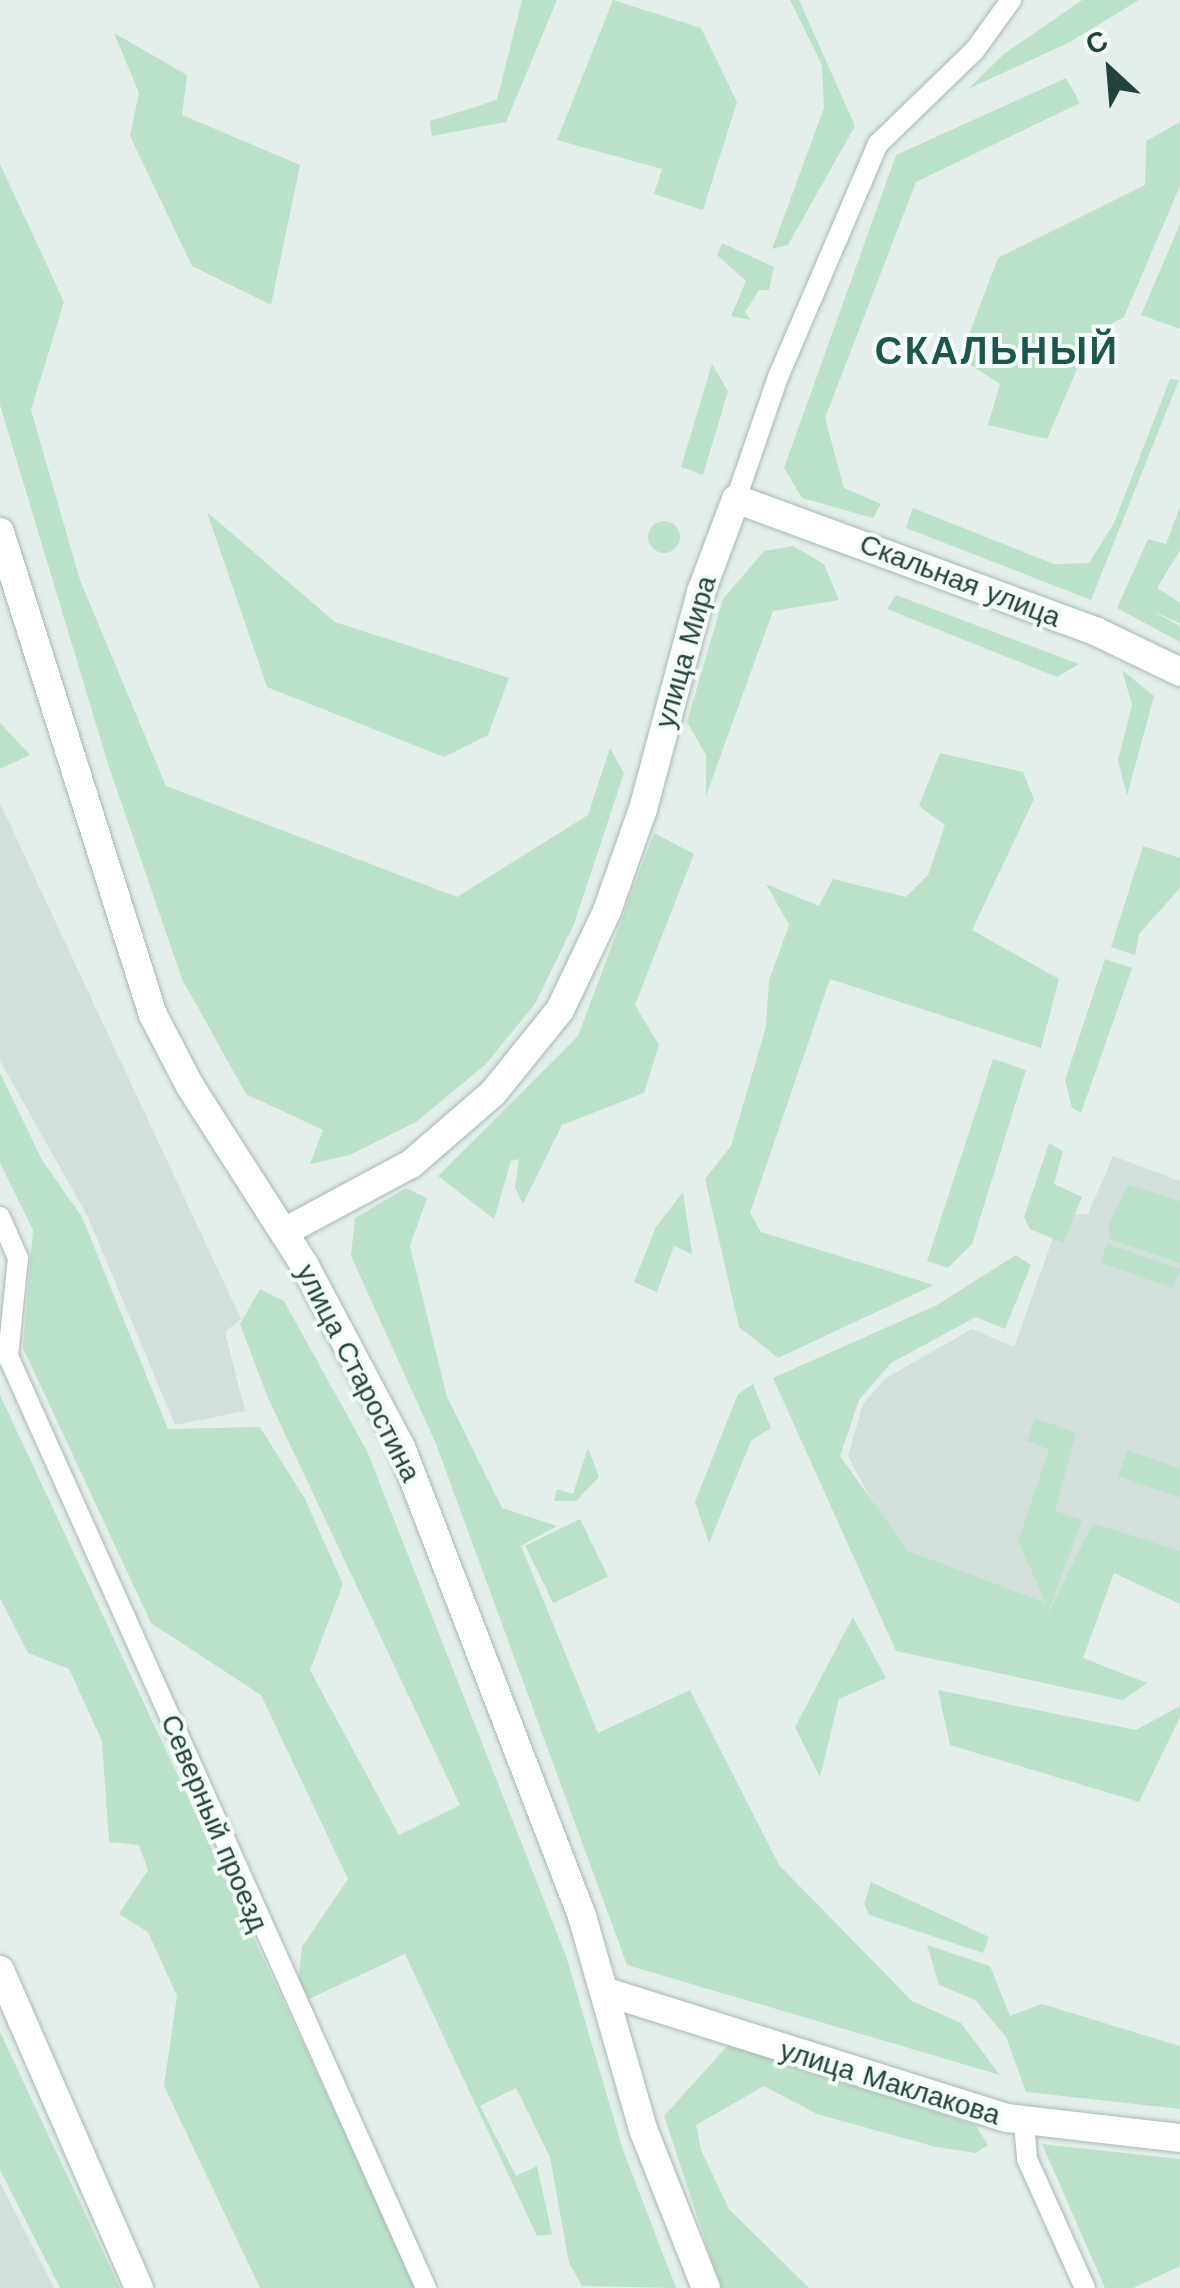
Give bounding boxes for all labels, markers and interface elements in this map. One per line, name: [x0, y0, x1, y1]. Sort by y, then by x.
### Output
north arrow: [1060, 20, 1160, 120]
text: С: [1080, 23, 1113, 62]
district label: СКАЛЬНЫЙ: [875, 329, 1119, 375]
street label: Скальная улица: [855, 527, 1065, 635]
street label: улица Мира: [648, 572, 724, 732]
street label: улица Старостина: [289, 1259, 427, 1487]
street label: Северный проезд: [153, 1710, 275, 1936]
street label: улица Маклакова: [776, 2034, 1004, 2132]

